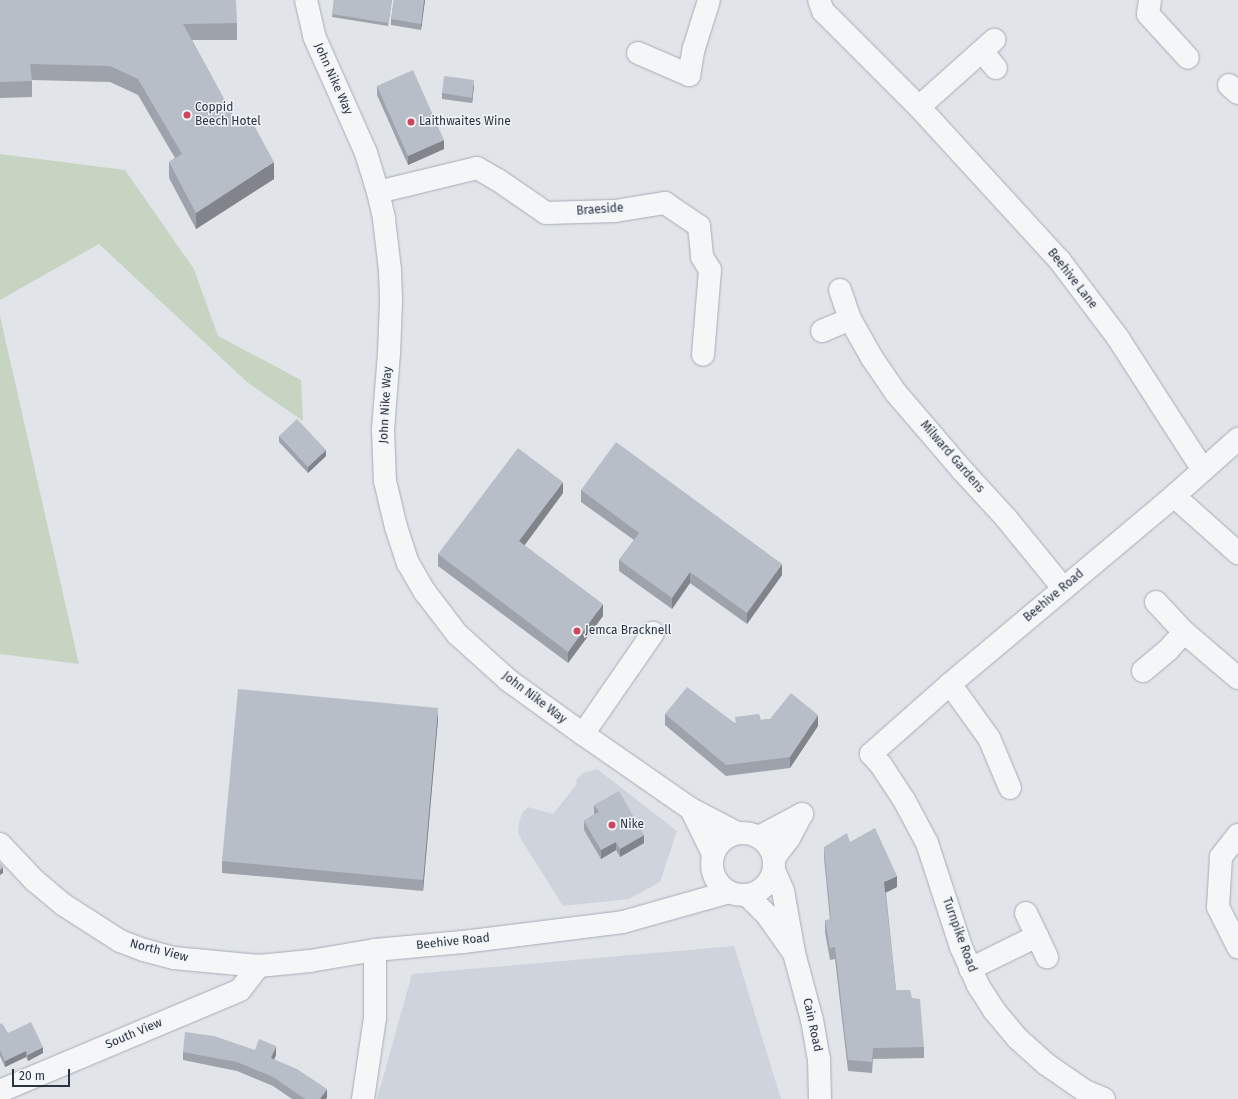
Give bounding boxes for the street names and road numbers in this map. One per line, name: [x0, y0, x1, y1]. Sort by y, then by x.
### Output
street label: John Nike Way: [311, 41, 355, 117]
street label: Braeside: [576, 201, 624, 219]
street label: Beehive Lane: [1044, 246, 1100, 312]
street label: John Nike Way: [377, 366, 395, 444]
street label: Milward Gardens: [917, 418, 987, 496]
street label: Beehive Road: [1021, 567, 1087, 625]
street label: John Nike Way: [499, 669, 569, 727]
street label: Turnpike Road: [939, 896, 979, 974]
street label: Beehive Road: [415, 931, 491, 953]
street label: North View: [128, 937, 190, 965]
street label: Cain Road: [799, 997, 825, 1053]
street label: South View: [103, 1016, 165, 1052]

